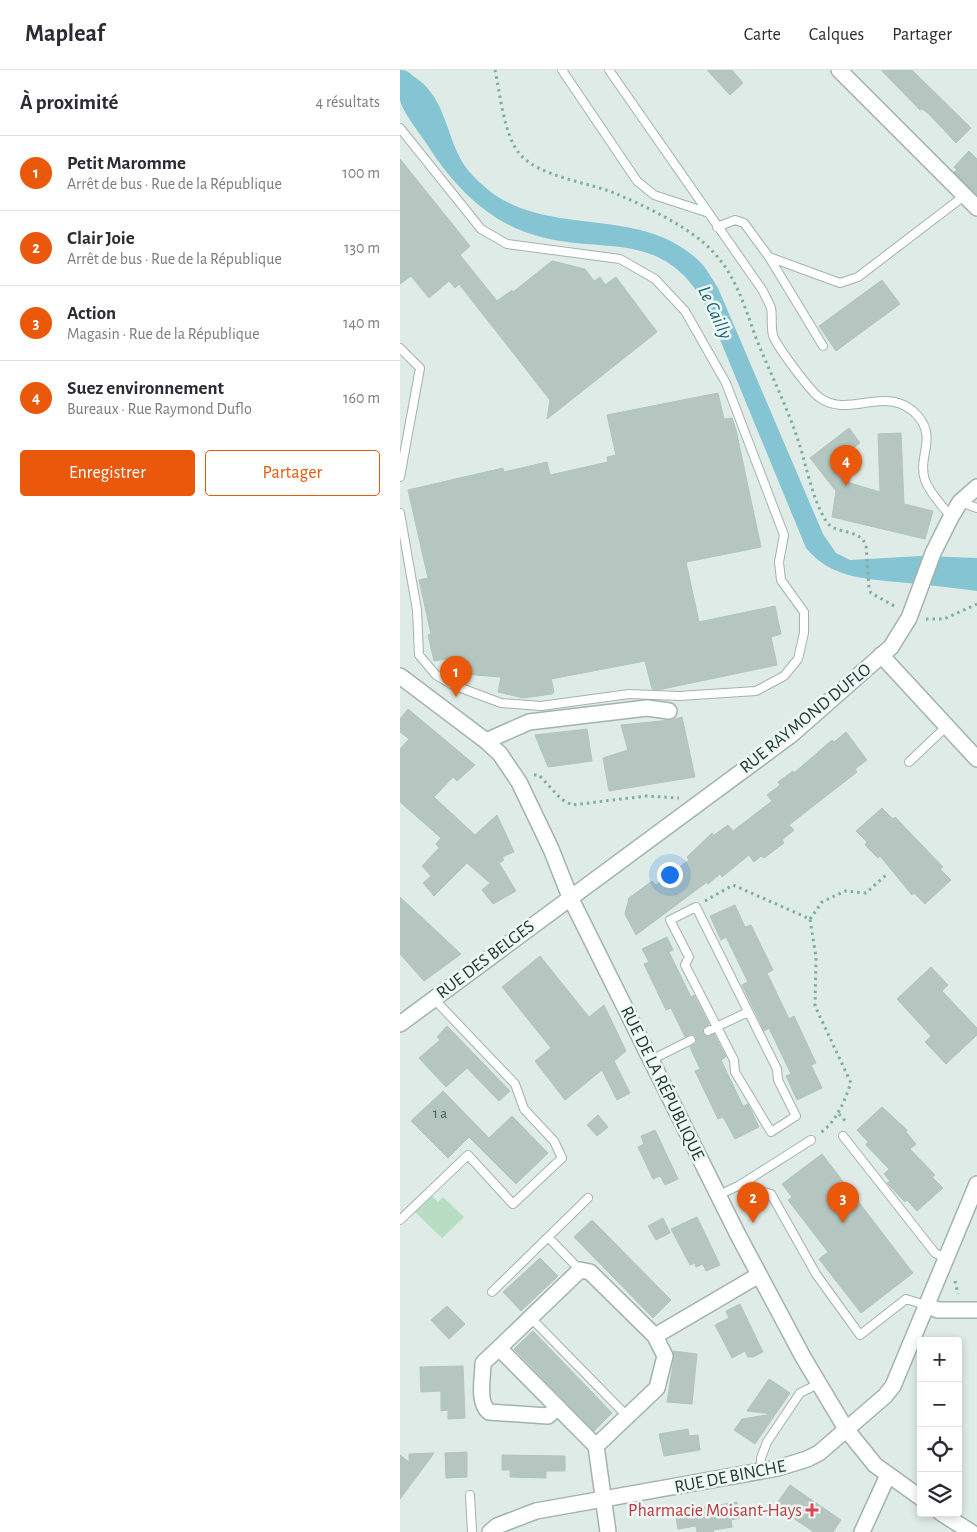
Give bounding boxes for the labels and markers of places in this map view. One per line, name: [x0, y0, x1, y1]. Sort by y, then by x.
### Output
pin: 4: [830, 445, 862, 486]
pin: 1: [440, 656, 472, 697]
pin: 2: [737, 1182, 769, 1223]
pin: 3: [827, 1182, 859, 1223]
place label: Pharmacie Moisant-Hays: [628, 1502, 802, 1520]
marker: Pharmacie Moisant-Hays: [806, 1504, 818, 1516]

